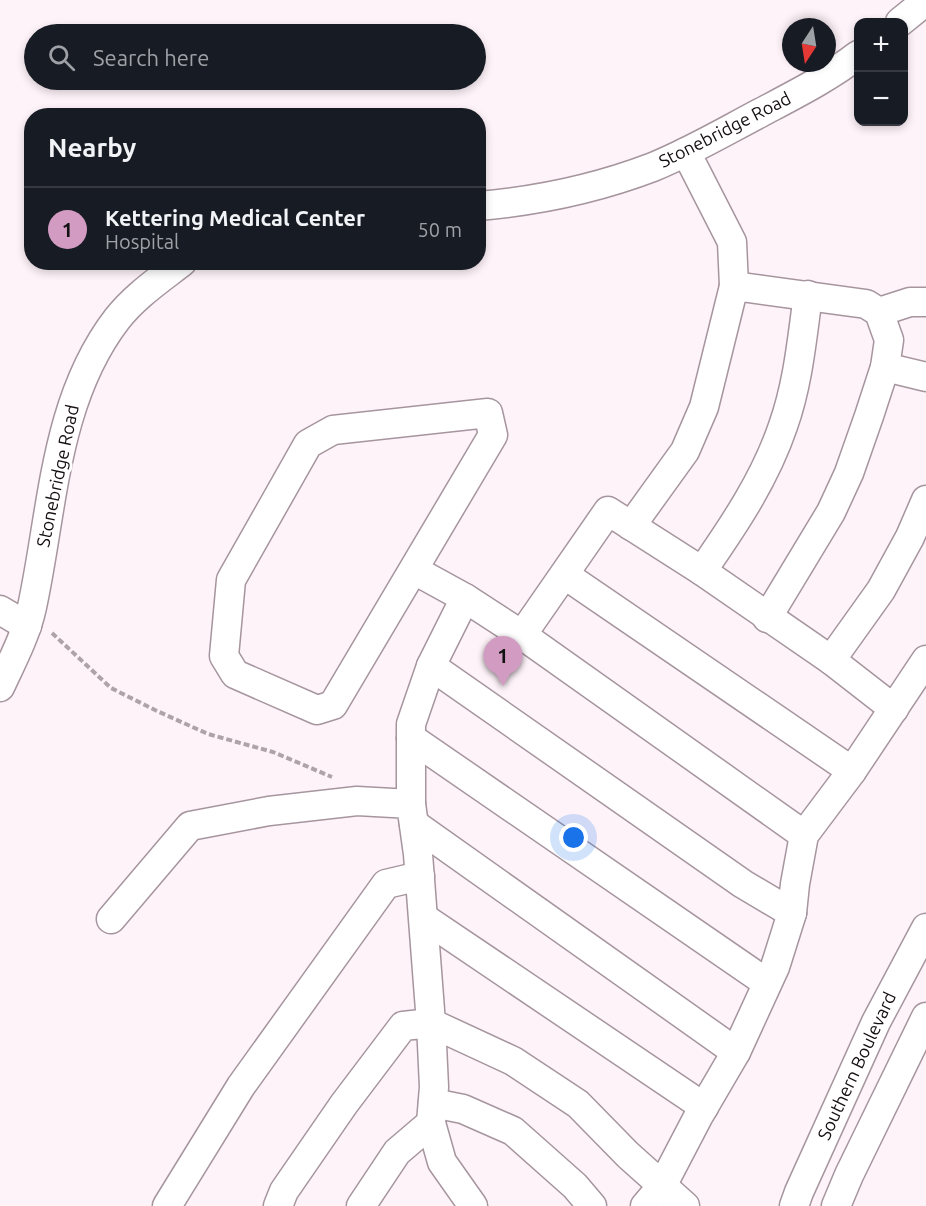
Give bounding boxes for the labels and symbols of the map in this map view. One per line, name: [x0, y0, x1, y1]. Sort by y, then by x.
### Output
north arrow: [782, 18, 836, 72]
street label: Stonebridge Road: [655, 87, 794, 171]
street label: Stonebridge Road: [32, 403, 82, 549]
pin: 1: [484, 636, 522, 686]
your location: [559, 823, 588, 852]
street label: Southern Boulevard: [813, 988, 899, 1143]

